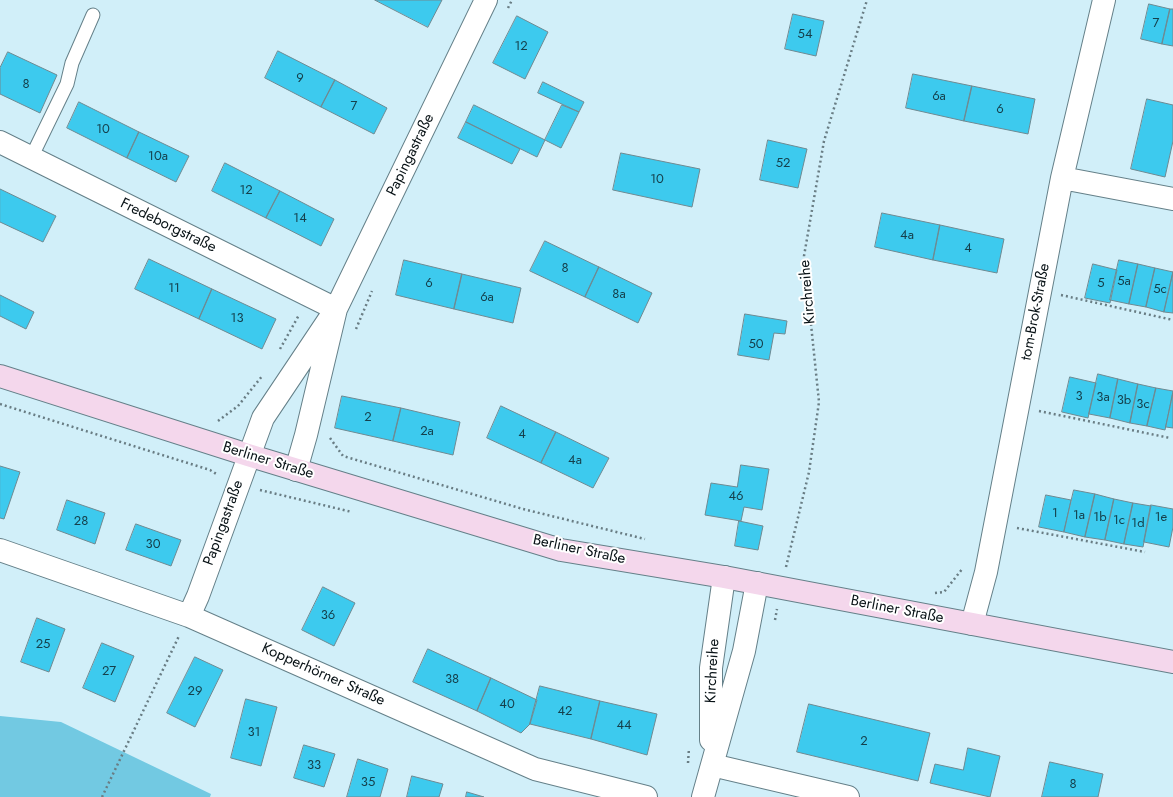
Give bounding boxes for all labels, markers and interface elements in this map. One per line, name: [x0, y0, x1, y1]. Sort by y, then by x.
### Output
house number: 7: [1153, 16, 1159, 32]
house number: 54: [798, 27, 812, 43]
house number: 12: [514, 39, 528, 55]
house number: 9: [296, 71, 304, 87]
house number: 8: [22, 77, 30, 93]
house number: 6a: [932, 89, 946, 105]
house number: 7: [351, 99, 357, 115]
house number: 6: [996, 102, 1004, 118]
street label: Papingastraße: [383, 111, 439, 199]
house number: 10: [96, 122, 110, 138]
house number: 10a: [148, 149, 168, 165]
house number: 52: [776, 156, 790, 172]
house number: 10: [650, 172, 664, 188]
house number: 12: [239, 183, 253, 199]
street label: Fredeborgstraße: [117, 195, 219, 257]
house number: 14: [293, 211, 307, 227]
house number: 4a: [900, 228, 914, 244]
house number: 4: [964, 241, 972, 257]
street label: Kirchreihe: [796, 259, 820, 325]
house number: 8: [561, 261, 569, 277]
street label: tom-Brok-Straße: [1018, 262, 1054, 362]
house number: 5a: [1117, 274, 1131, 290]
house number: 6: [425, 276, 433, 292]
house number: 5: [1097, 276, 1105, 292]
house number: 11: [168, 281, 180, 297]
house number: 5c: [1153, 282, 1167, 298]
house number: 8a: [612, 287, 626, 303]
house number: 6a: [480, 290, 494, 306]
house number: 13: [231, 311, 243, 327]
house number: 50: [748, 337, 764, 353]
house number: 3: [1075, 389, 1083, 405]
house number: 3a: [1096, 390, 1110, 406]
house number: 3b: [1117, 393, 1131, 409]
house number: 3c: [1136, 397, 1150, 413]
house number: 2: [364, 410, 372, 426]
house number: 2a: [420, 424, 434, 440]
house number: 4: [518, 427, 526, 443]
street label: Berliner Straße: [220, 439, 316, 483]
house number: 4a: [568, 453, 582, 469]
street label: Papingastraße: [200, 478, 248, 568]
house number: 46: [728, 489, 744, 505]
house number: 1: [1052, 506, 1058, 522]
house number: 1a: [1073, 508, 1085, 524]
house number: 1b: [1093, 510, 1107, 526]
house number: 1e: [1155, 510, 1167, 526]
house number: 1c: [1113, 513, 1125, 529]
house number: 28: [74, 514, 88, 530]
house number: 1d: [1131, 516, 1145, 532]
street label: Berliner Straße: [531, 531, 627, 569]
house number: 30: [146, 537, 160, 553]
street label: Berliner Straße: [849, 592, 945, 628]
house number: 36: [321, 608, 335, 624]
house number: 25: [36, 637, 50, 653]
street label: Kirchreihe: [702, 638, 724, 704]
street label: Kopperhörner Straße: [259, 640, 387, 710]
house number: 27: [102, 664, 116, 680]
house number: 38: [445, 672, 459, 688]
house number: 29: [188, 684, 202, 700]
house number: 40: [499, 697, 515, 713]
house number: 42: [558, 704, 572, 720]
house number: 44: [616, 718, 632, 734]
house number: 31: [248, 725, 260, 741]
house number: 2: [860, 734, 868, 750]
house number: 33: [307, 758, 321, 774]
house number: 35: [361, 775, 375, 791]
house number: 8: [1069, 777, 1077, 793]

